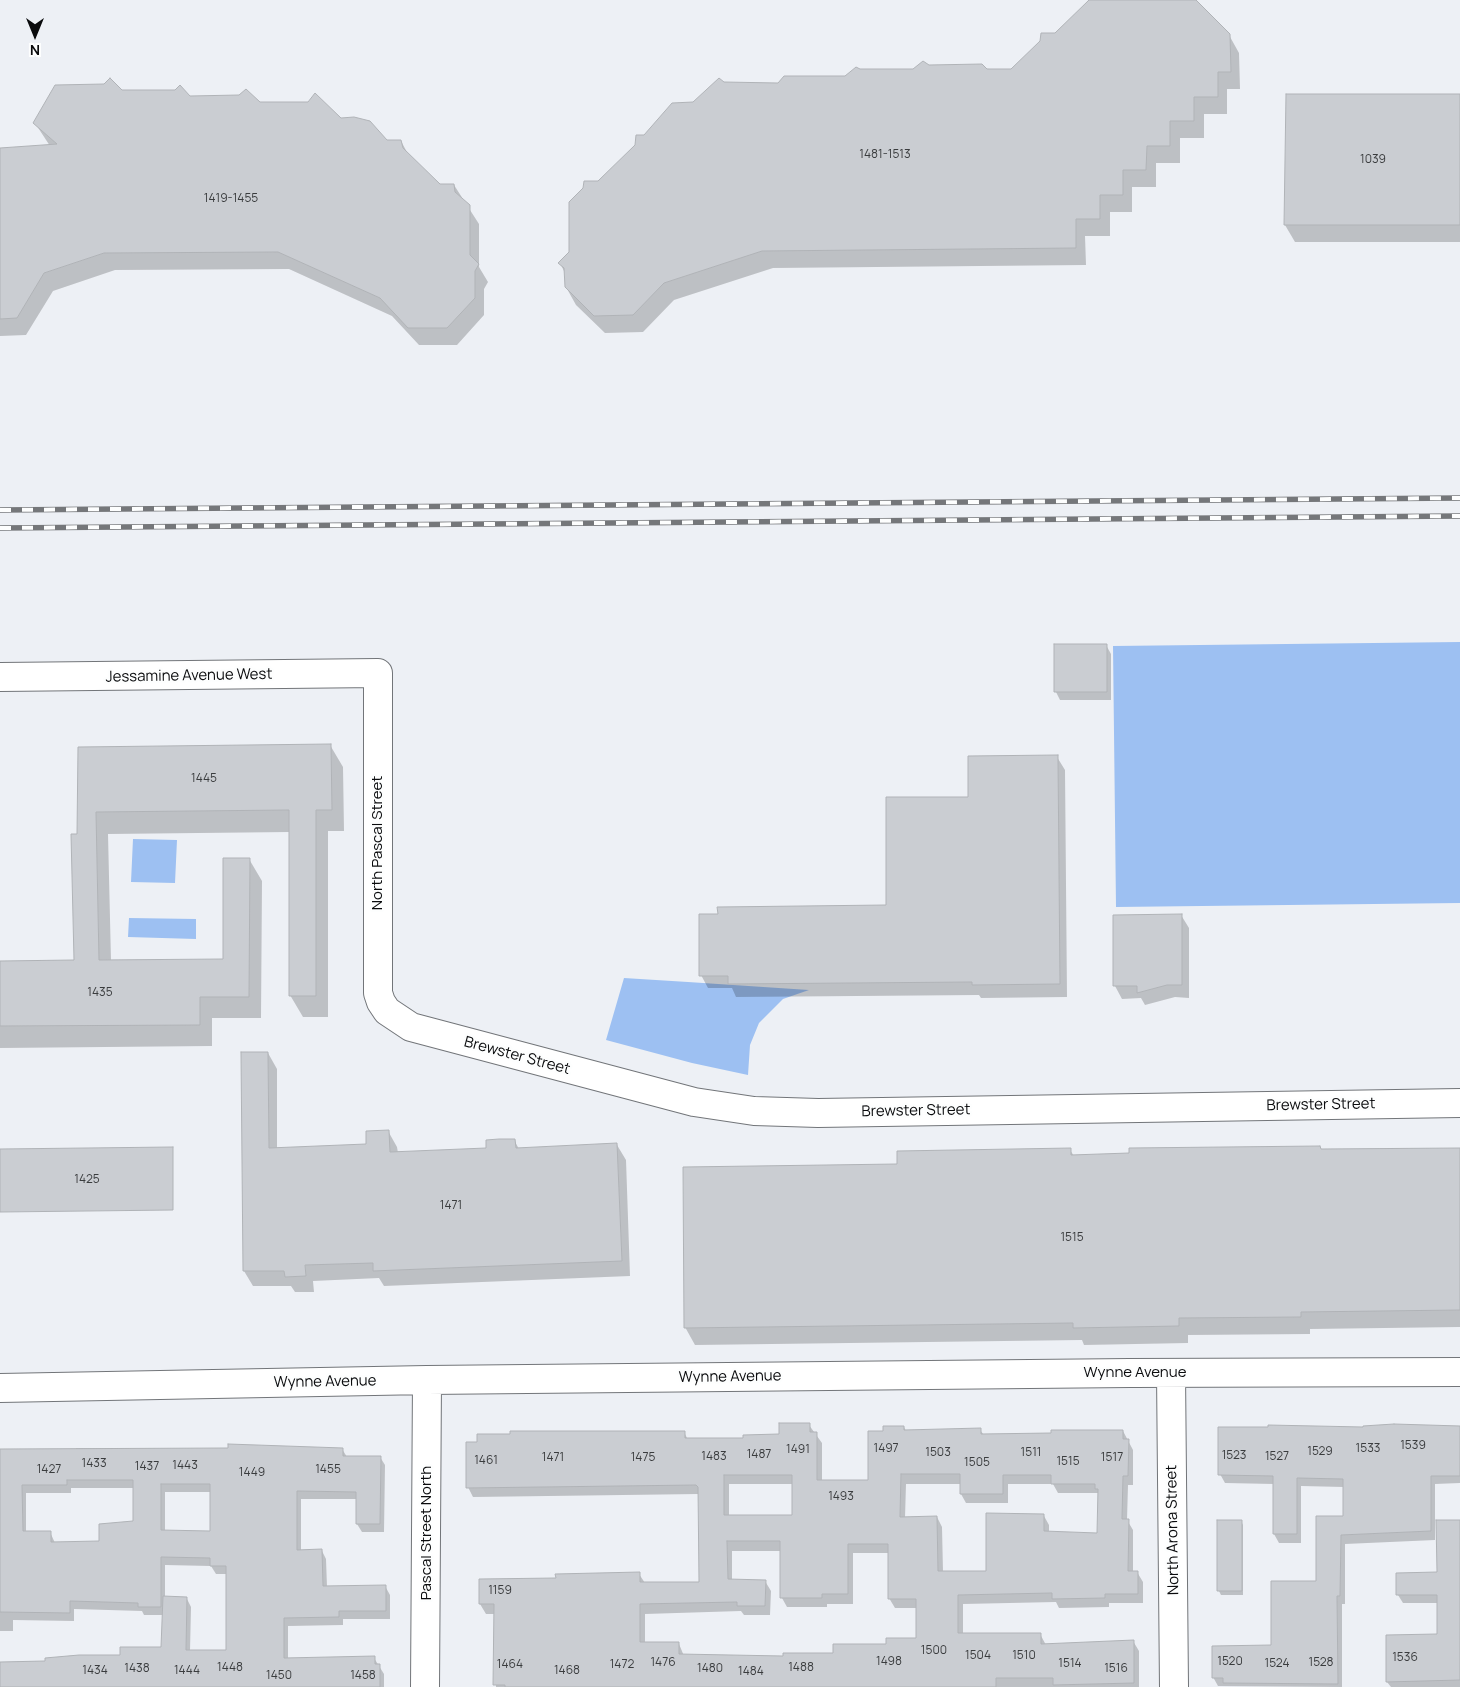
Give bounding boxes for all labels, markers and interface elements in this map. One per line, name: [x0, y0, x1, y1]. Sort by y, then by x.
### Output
north arrow: [10, 10, 60, 60]
text: N: [30, 41, 40, 60]
house number: 1481-1513: [859, 148, 911, 162]
house number: 1039: [1360, 153, 1386, 167]
house number: 1419-1455: [204, 192, 258, 206]
street label: Jessamine Avenue West: [105, 666, 273, 686]
house number: 1445: [191, 772, 217, 786]
street label: North Pascal Street: [369, 776, 387, 910]
house number: 1435: [87, 986, 113, 1000]
street label: Brewster Street: [462, 1033, 572, 1079]
street label: Brewster Street: [1266, 1095, 1376, 1115]
street label: Brewster Street: [861, 1101, 971, 1121]
house number: 1425: [74, 1173, 100, 1187]
house number: 1471: [440, 1199, 462, 1213]
house number: 1515: [1060, 1231, 1084, 1245]
street label: Wynne Avenue: [1084, 1364, 1186, 1382]
street label: Wynne Avenue: [678, 1367, 782, 1387]
street label: Wynne Avenue: [273, 1372, 377, 1392]
house number: 1539: [1400, 1439, 1426, 1453]
house number: 1497: [874, 1442, 898, 1456]
house number: 1533: [1356, 1442, 1380, 1456]
house number: 1491: [786, 1443, 810, 1457]
house number: 1529: [1307, 1445, 1333, 1459]
house number: 1503: [925, 1446, 951, 1460]
house number: 1511: [1021, 1446, 1041, 1460]
house number: 1487: [747, 1448, 771, 1462]
house number: 1523: [1222, 1449, 1246, 1463]
house number: 1483: [701, 1450, 727, 1464]
house number: 1527: [1265, 1450, 1289, 1464]
house number: 1471: [542, 1451, 564, 1465]
house number: 1475: [631, 1451, 655, 1465]
house number: 1517: [1101, 1451, 1123, 1465]
house number: 1461: [474, 1454, 498, 1468]
house number: 1515: [1056, 1455, 1080, 1469]
house number: 1505: [964, 1456, 990, 1470]
house number: 1433: [81, 1457, 107, 1471]
house number: 1443: [172, 1459, 198, 1473]
house number: 1437: [135, 1460, 159, 1474]
house number: 1427: [37, 1463, 61, 1477]
house number: 1455: [315, 1463, 341, 1477]
street label: North Arona Street: [1163, 1465, 1183, 1595]
house number: 1449: [239, 1466, 265, 1480]
street label: Pascal Street North: [418, 1466, 436, 1600]
house number: 1493: [828, 1490, 854, 1504]
house number: 1159: [488, 1584, 512, 1598]
house number: 1500: [921, 1644, 947, 1658]
house number: 1504: [965, 1649, 991, 1663]
house number: 1510: [1012, 1649, 1036, 1663]
house number: 1536: [1392, 1651, 1418, 1665]
house number: 1498: [876, 1655, 902, 1669]
house number: 1520: [1217, 1655, 1243, 1669]
house number: 1476: [650, 1656, 676, 1670]
house number: 1528: [1308, 1656, 1334, 1670]
house number: 1514: [1058, 1657, 1082, 1671]
house number: 1524: [1265, 1657, 1289, 1671]
house number: 1464: [497, 1658, 523, 1672]
house number: 1472: [610, 1658, 634, 1672]
house number: 1448: [217, 1661, 243, 1675]
house number: 1488: [788, 1661, 814, 1675]
house number: 1438: [124, 1662, 150, 1676]
house number: 1480: [697, 1662, 723, 1676]
house number: 1516: [1104, 1662, 1128, 1676]
house number: 1434: [82, 1664, 108, 1678]
house number: 1444: [174, 1664, 200, 1678]
house number: 1468: [554, 1664, 580, 1678]
house number: 1484: [738, 1665, 764, 1679]
house number: 1450: [266, 1669, 292, 1683]
house number: 1458: [350, 1669, 376, 1683]

